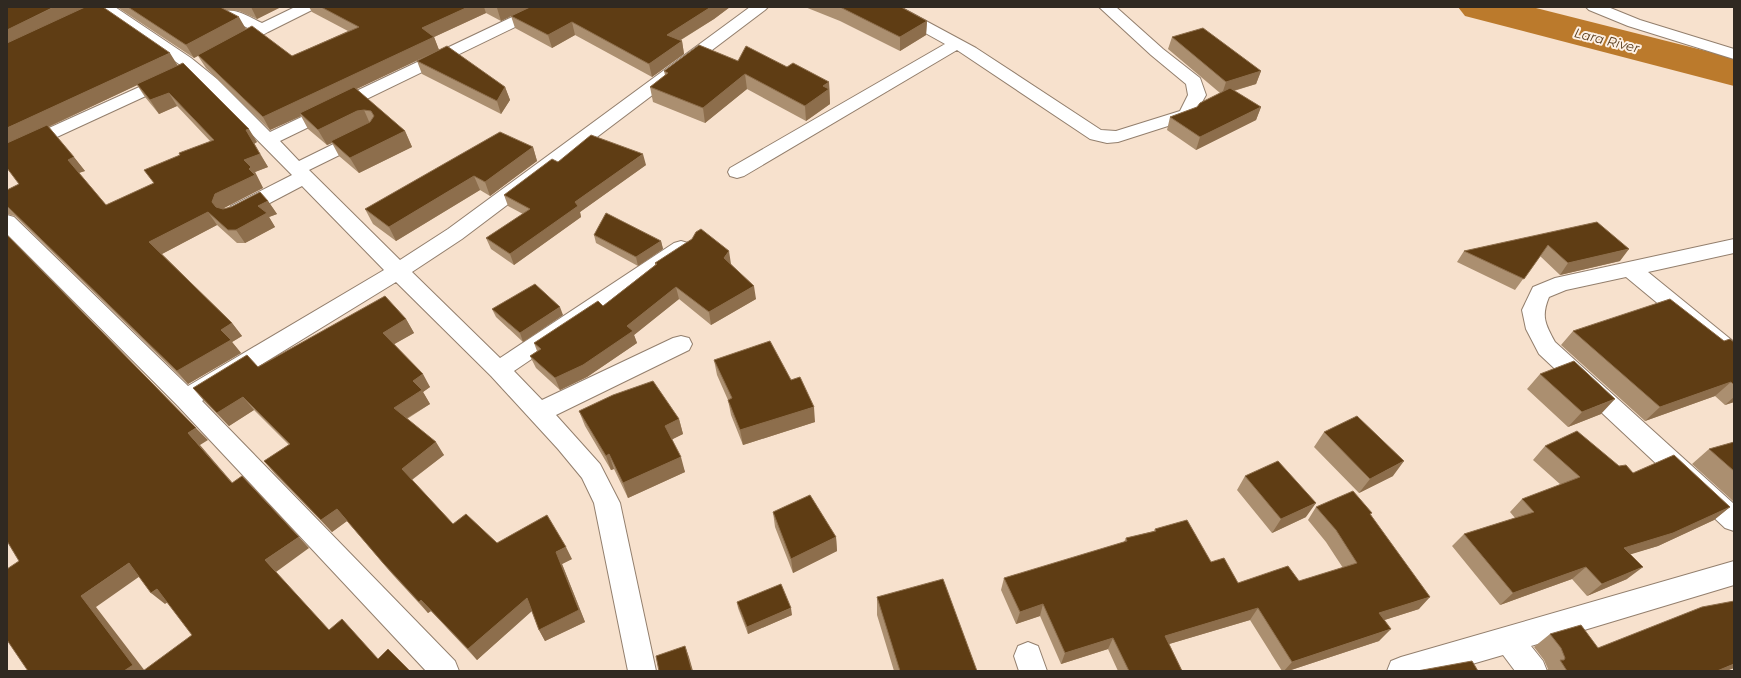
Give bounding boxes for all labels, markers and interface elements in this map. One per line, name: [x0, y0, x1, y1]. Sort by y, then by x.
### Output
water label: Lara River: [1573, 24, 1642, 56]

